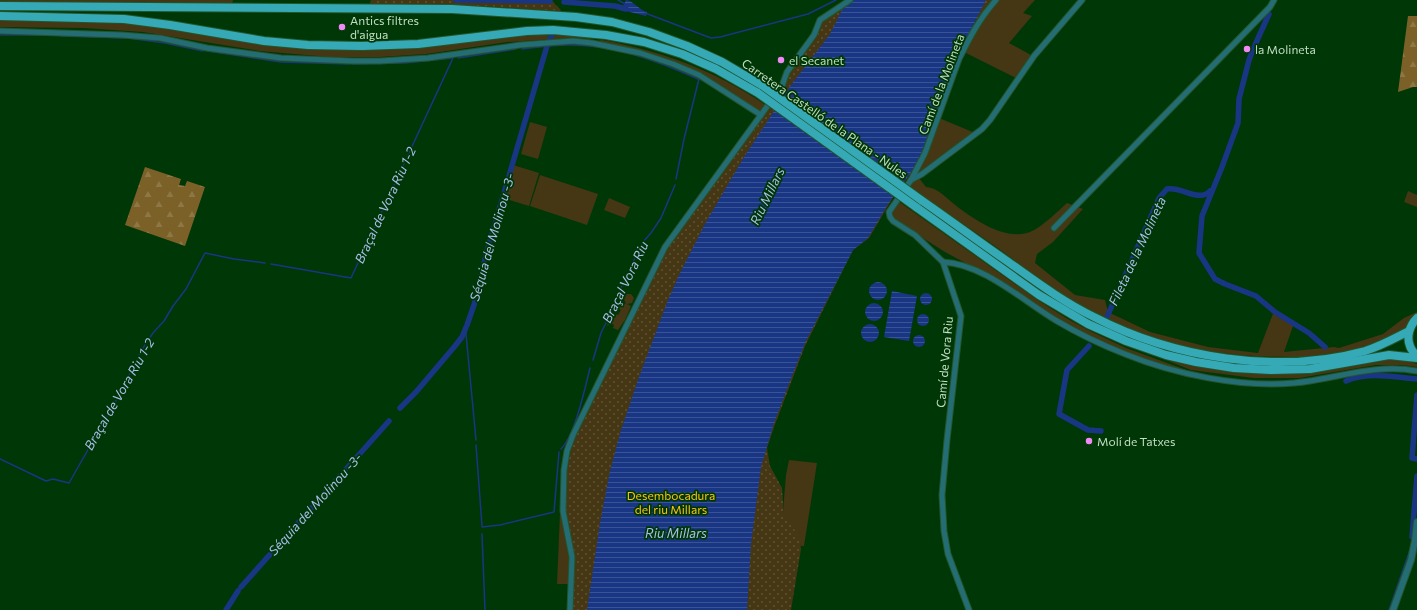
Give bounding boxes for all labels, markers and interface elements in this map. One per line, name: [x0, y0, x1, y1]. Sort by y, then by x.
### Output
place label: Antics filtres d'aigua: [350, 13, 419, 41]
marker: Antics filtres d'aigua: [337, 22, 347, 32]
street label: Camí de la Molineta: [915, 32, 967, 136]
place label: la Molineta: [1255, 42, 1316, 56]
marker: la Molineta: [1242, 44, 1252, 54]
place label: el Secanet: [789, 53, 844, 67]
street label: Carretera Castelló de la Plana - Nules: [740, 55, 910, 181]
marker: el Secanet: [776, 55, 786, 65]
water label: Braçal de Vora Riu 1-2: [351, 144, 419, 266]
water label: Riu Millars: [746, 165, 788, 227]
water label: Séquia del Molinou -3-: [466, 171, 518, 303]
water label: Fileta de la Molineta: [1105, 194, 1169, 308]
water label: Braçal Vora Riu: [598, 239, 652, 325]
street label: Camí de Vora Riu: [933, 316, 955, 408]
water label: Braçal de Vora Riu 1-2: [80, 335, 158, 453]
place label: Molí de Tatxes: [1097, 434, 1175, 448]
marker: Molí de Tatxes: [1084, 436, 1094, 446]
water label: Séquia del Molinou -3-: [265, 449, 365, 559]
park label: Desembocadura del riu Millars: [627, 488, 715, 516]
water label: Riu Millars: [645, 525, 707, 541]

